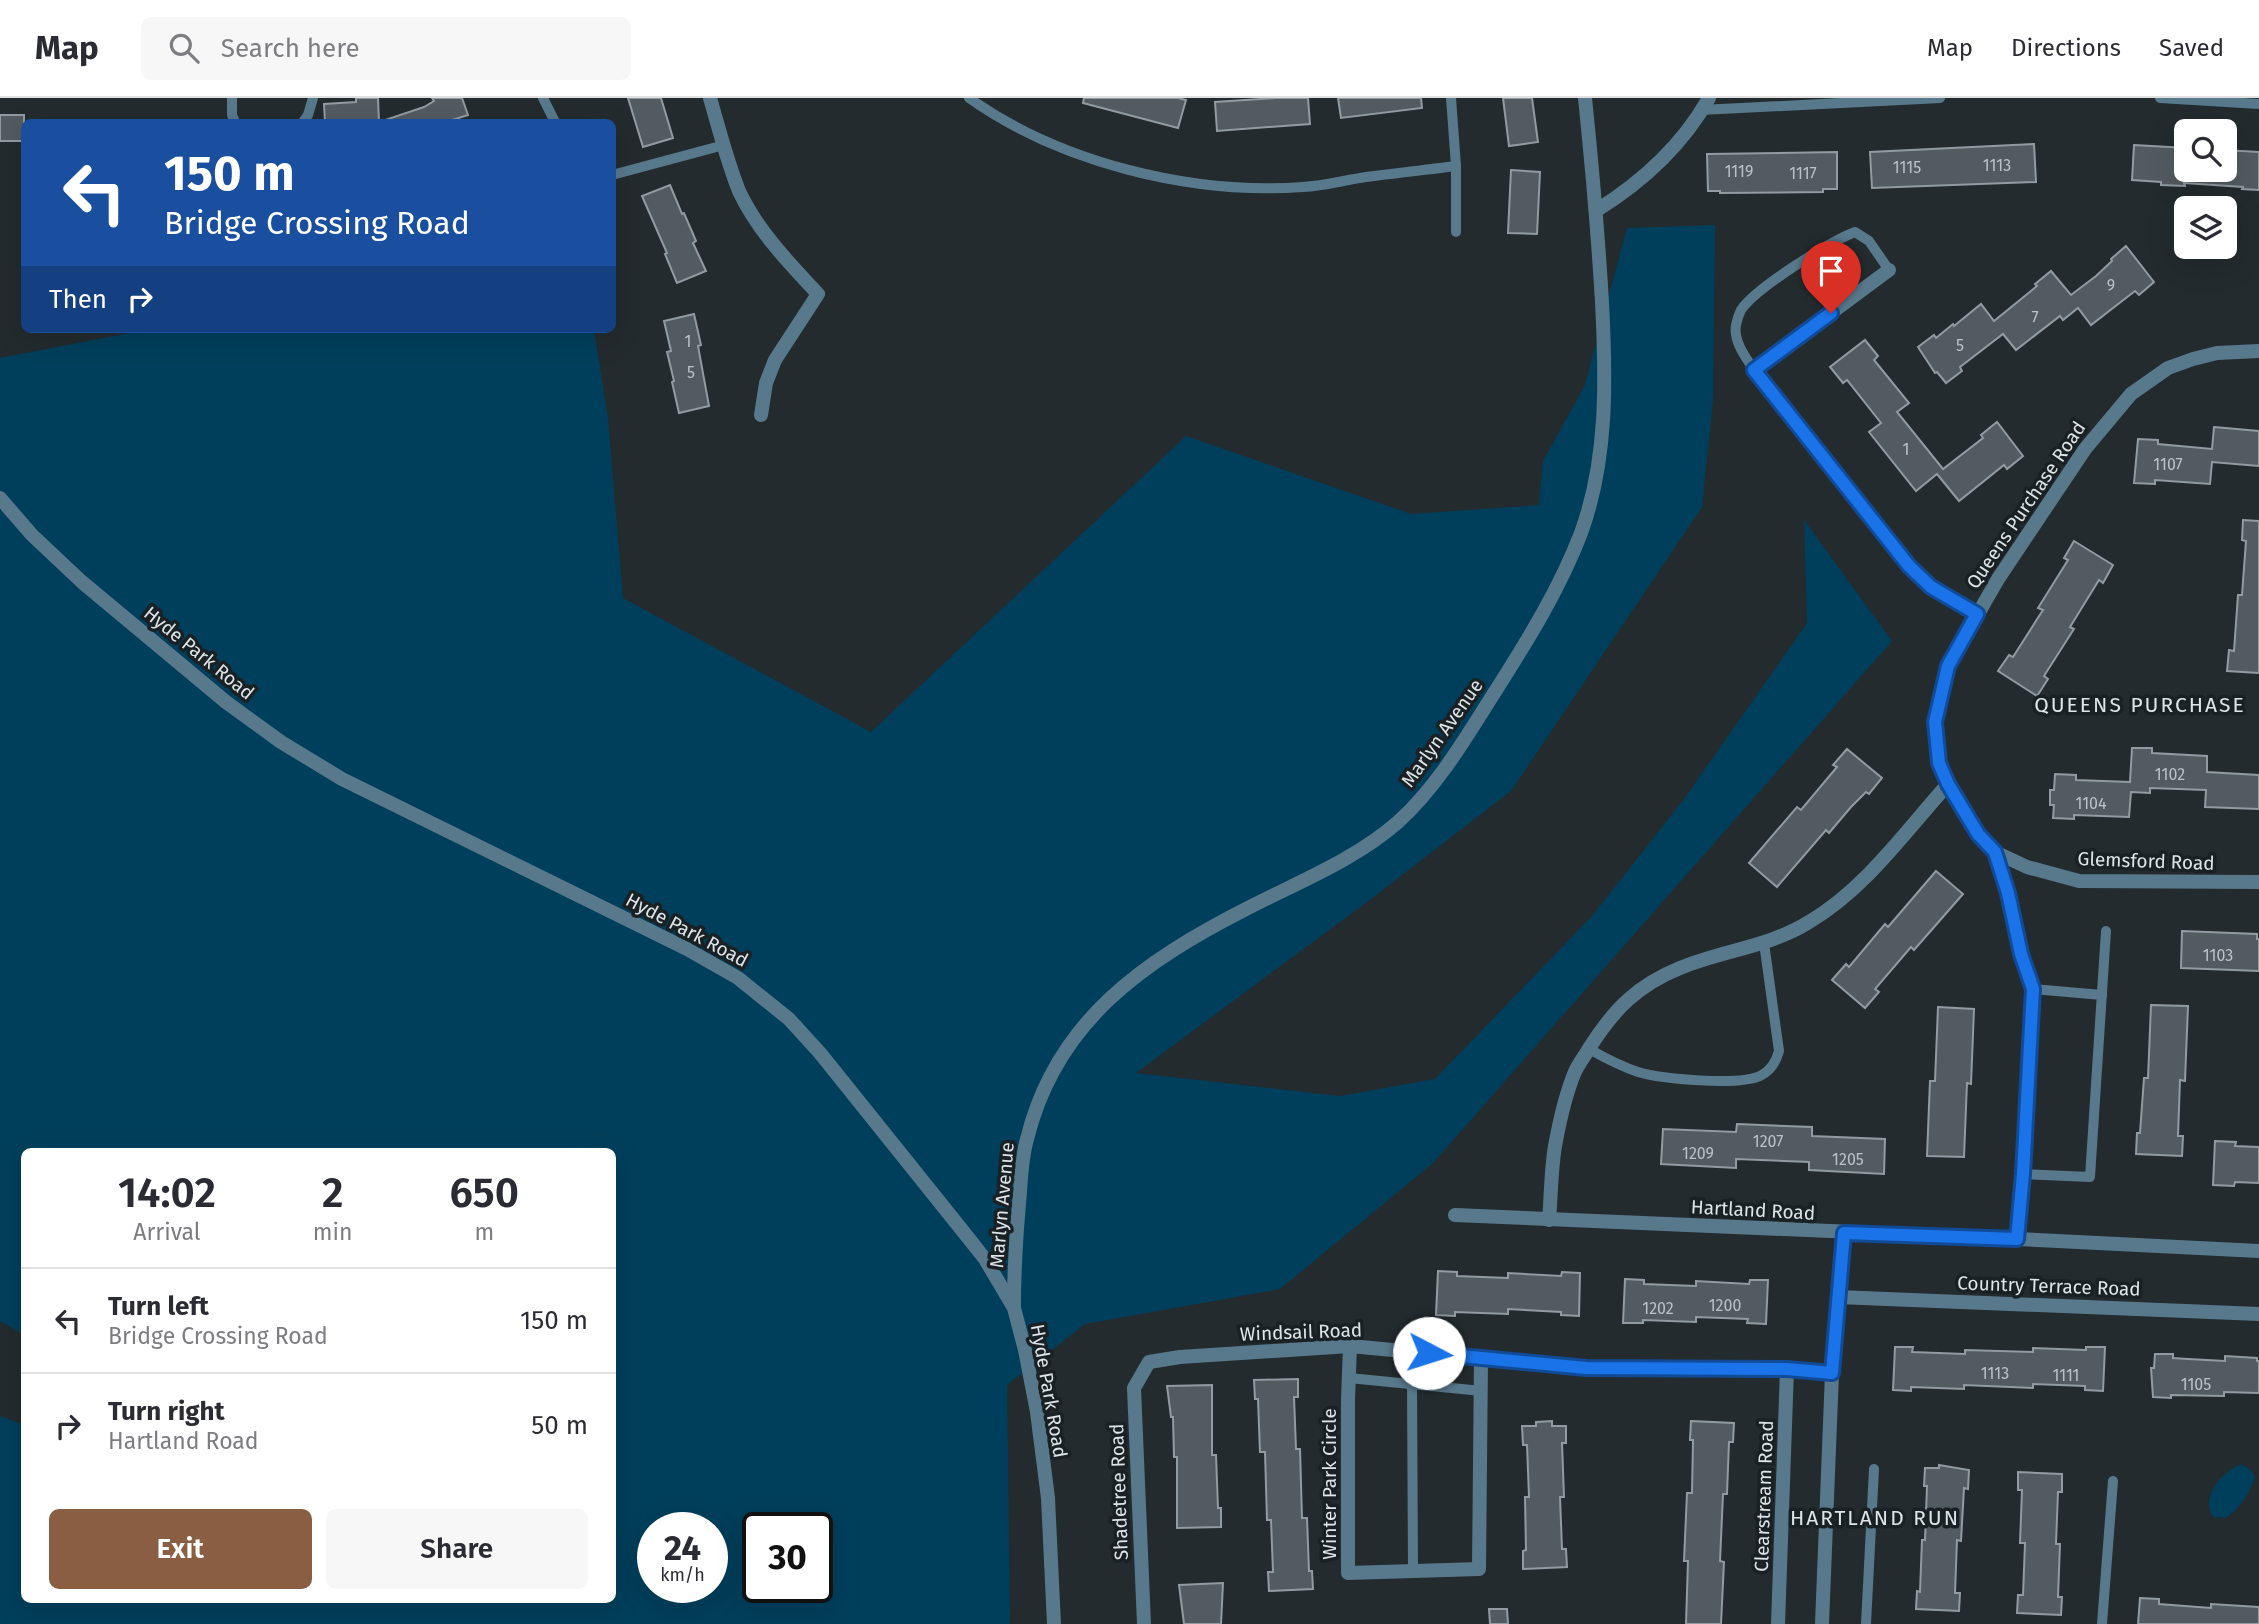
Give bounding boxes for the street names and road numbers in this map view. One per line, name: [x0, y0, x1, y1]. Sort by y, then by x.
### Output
street label: Queens Purchase Road: [1961, 417, 2091, 593]
street label: Hyde Park Road: [139, 602, 259, 704]
street label: Marlyn Avenue: [1396, 675, 1488, 791]
street label: Glemsford Road: [2077, 847, 2215, 875]
street label: Hyde Park Road: [622, 888, 752, 972]
street label: Marlyn Avenue: [985, 1141, 1019, 1269]
street label: Hartland Road: [1690, 1195, 1816, 1225]
street label: Country Terrace Road: [1957, 1271, 2141, 1301]
street label: Windsail Road: [1239, 1318, 1363, 1346]
street label: Hyde Park Road: [1026, 1322, 1072, 1460]
street label: Winter Park Circle: [1318, 1408, 1341, 1560]
street label: Clearstream Road: [1750, 1420, 1778, 1572]
street label: Shadetree Road: [1105, 1423, 1133, 1561]

